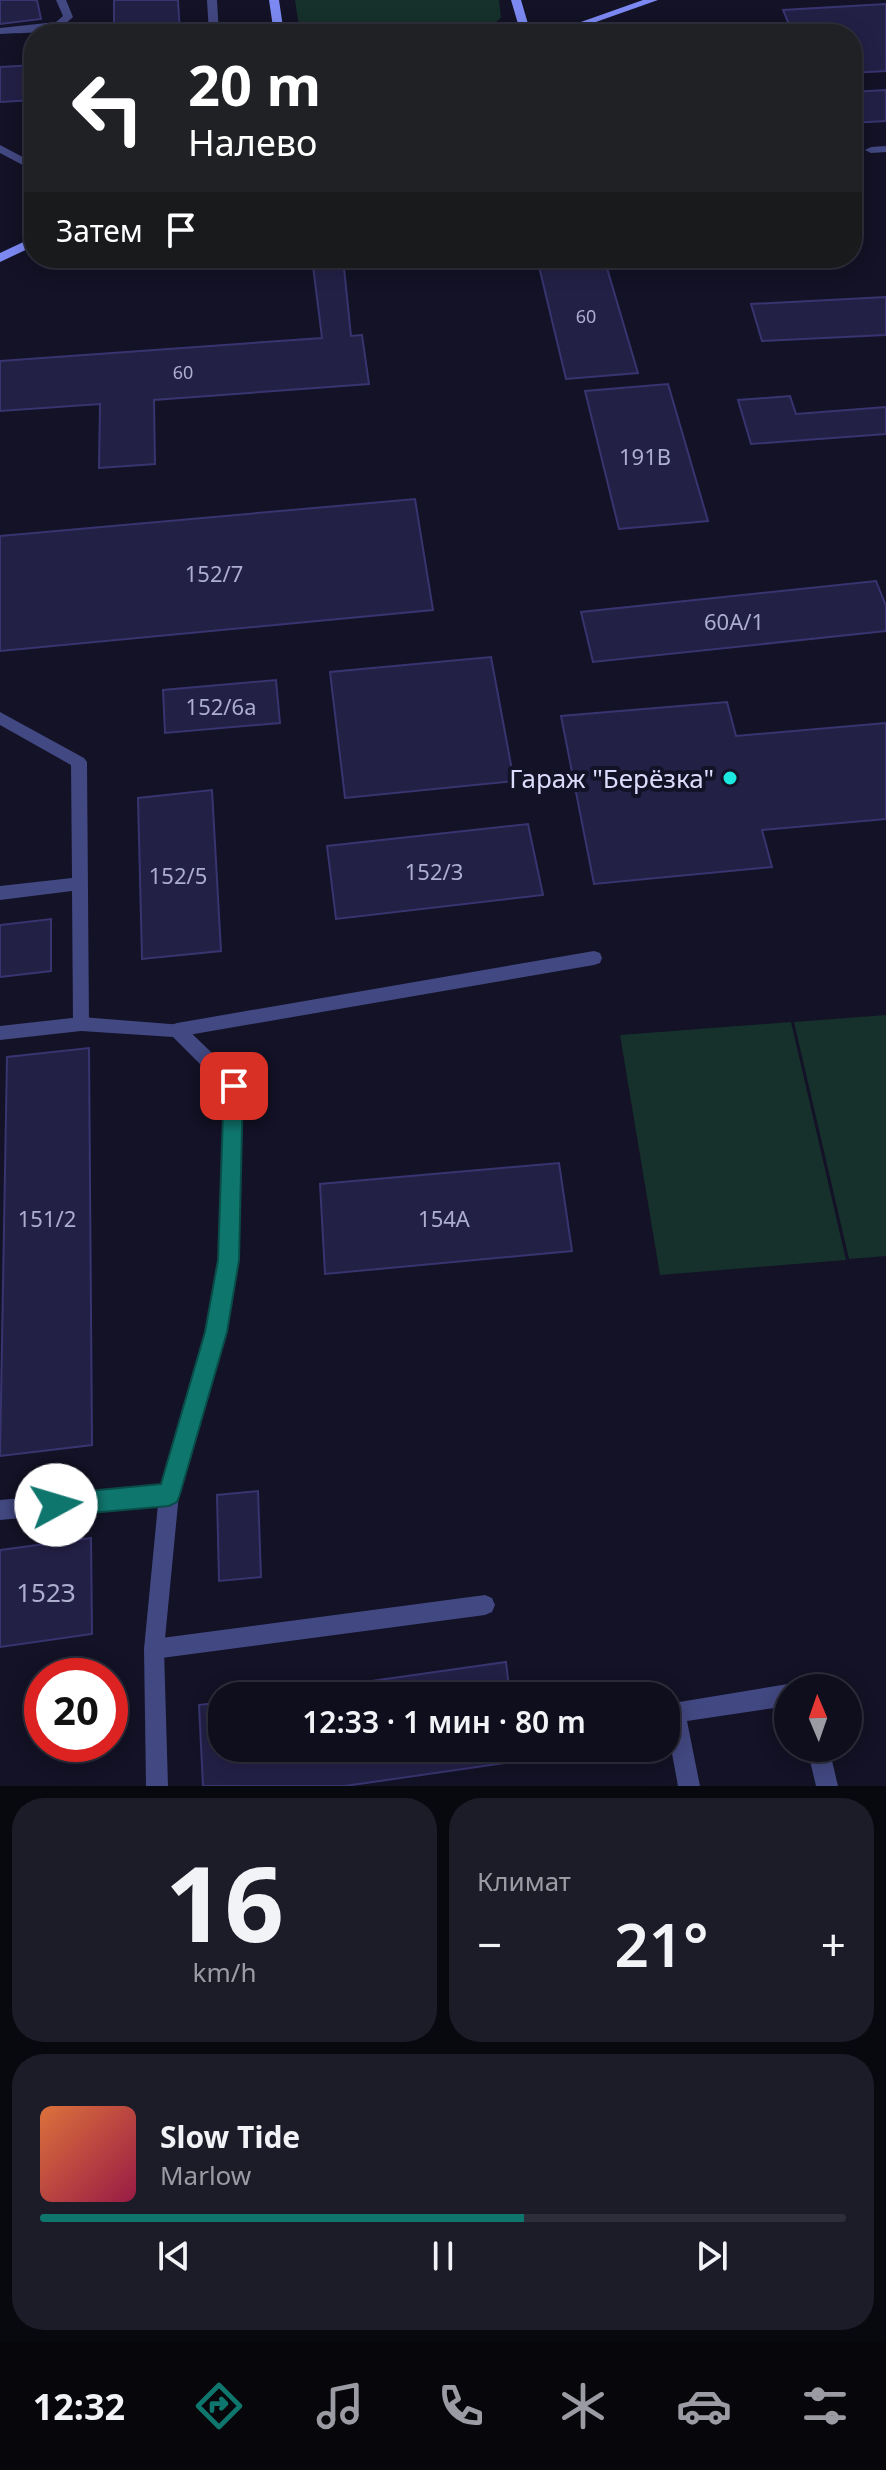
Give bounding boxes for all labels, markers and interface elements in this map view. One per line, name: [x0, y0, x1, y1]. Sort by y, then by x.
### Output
text: 20 m: [188, 46, 321, 122]
icon: left: [56, 56, 160, 160]
text: Налево: [188, 118, 317, 167]
icon: arrive: [159, 208, 203, 252]
text: Затем: [56, 210, 143, 251]
house number: 60: [576, 304, 596, 328]
house number: 60: [173, 360, 193, 384]
house number: 191В: [619, 441, 671, 471]
house number: 152/7: [185, 558, 243, 588]
house number: 60А/1: [704, 606, 764, 636]
house number: 152/6а: [186, 691, 256, 721]
place label: Гараж "Берёзка": [509, 760, 714, 796]
marker: Гараж "Берёзка": [721, 769, 739, 787]
house number: 152/3: [405, 856, 463, 886]
house number: 152/5: [149, 860, 207, 890]
pin: [200, 1052, 268, 1120]
icon: arrive: [212, 1064, 256, 1108]
house number: 151/2: [18, 1203, 76, 1233]
house number: 154А: [418, 1203, 471, 1233]
position arrow: [14, 1463, 98, 1547]
house number: 152З: [16, 1574, 76, 1610]
speed limit sign: 20: [24, 1658, 128, 1762]
north arrow: [774, 1674, 862, 1762]
map controls: [774, 1674, 862, 1762]
text: 12:33 · 1 мин · 80 m: [302, 1701, 586, 1742]
text: 16: [165, 1831, 284, 1972]
text: Климат: [477, 1863, 571, 1899]
text: 21°: [614, 1903, 709, 1985]
text: −: [477, 1914, 502, 1974]
text: +: [821, 1914, 846, 1974]
text: km/h: [193, 1954, 256, 1990]
text: Slow Tide: [160, 2116, 300, 2157]
text: Marlow: [160, 2157, 251, 2193]
icon: previous: [152, 2234, 196, 2278]
icon: pause: [421, 2234, 465, 2278]
icon: next: [690, 2234, 734, 2278]
icon: directions: [191, 2378, 247, 2434]
icon: music: [312, 2378, 368, 2434]
icon: phone: [433, 2378, 489, 2434]
icon: climate: [555, 2378, 611, 2434]
icon: car: [676, 2378, 732, 2434]
icon: filters: [797, 2378, 853, 2434]
text: 12:32: [33, 2382, 125, 2431]

